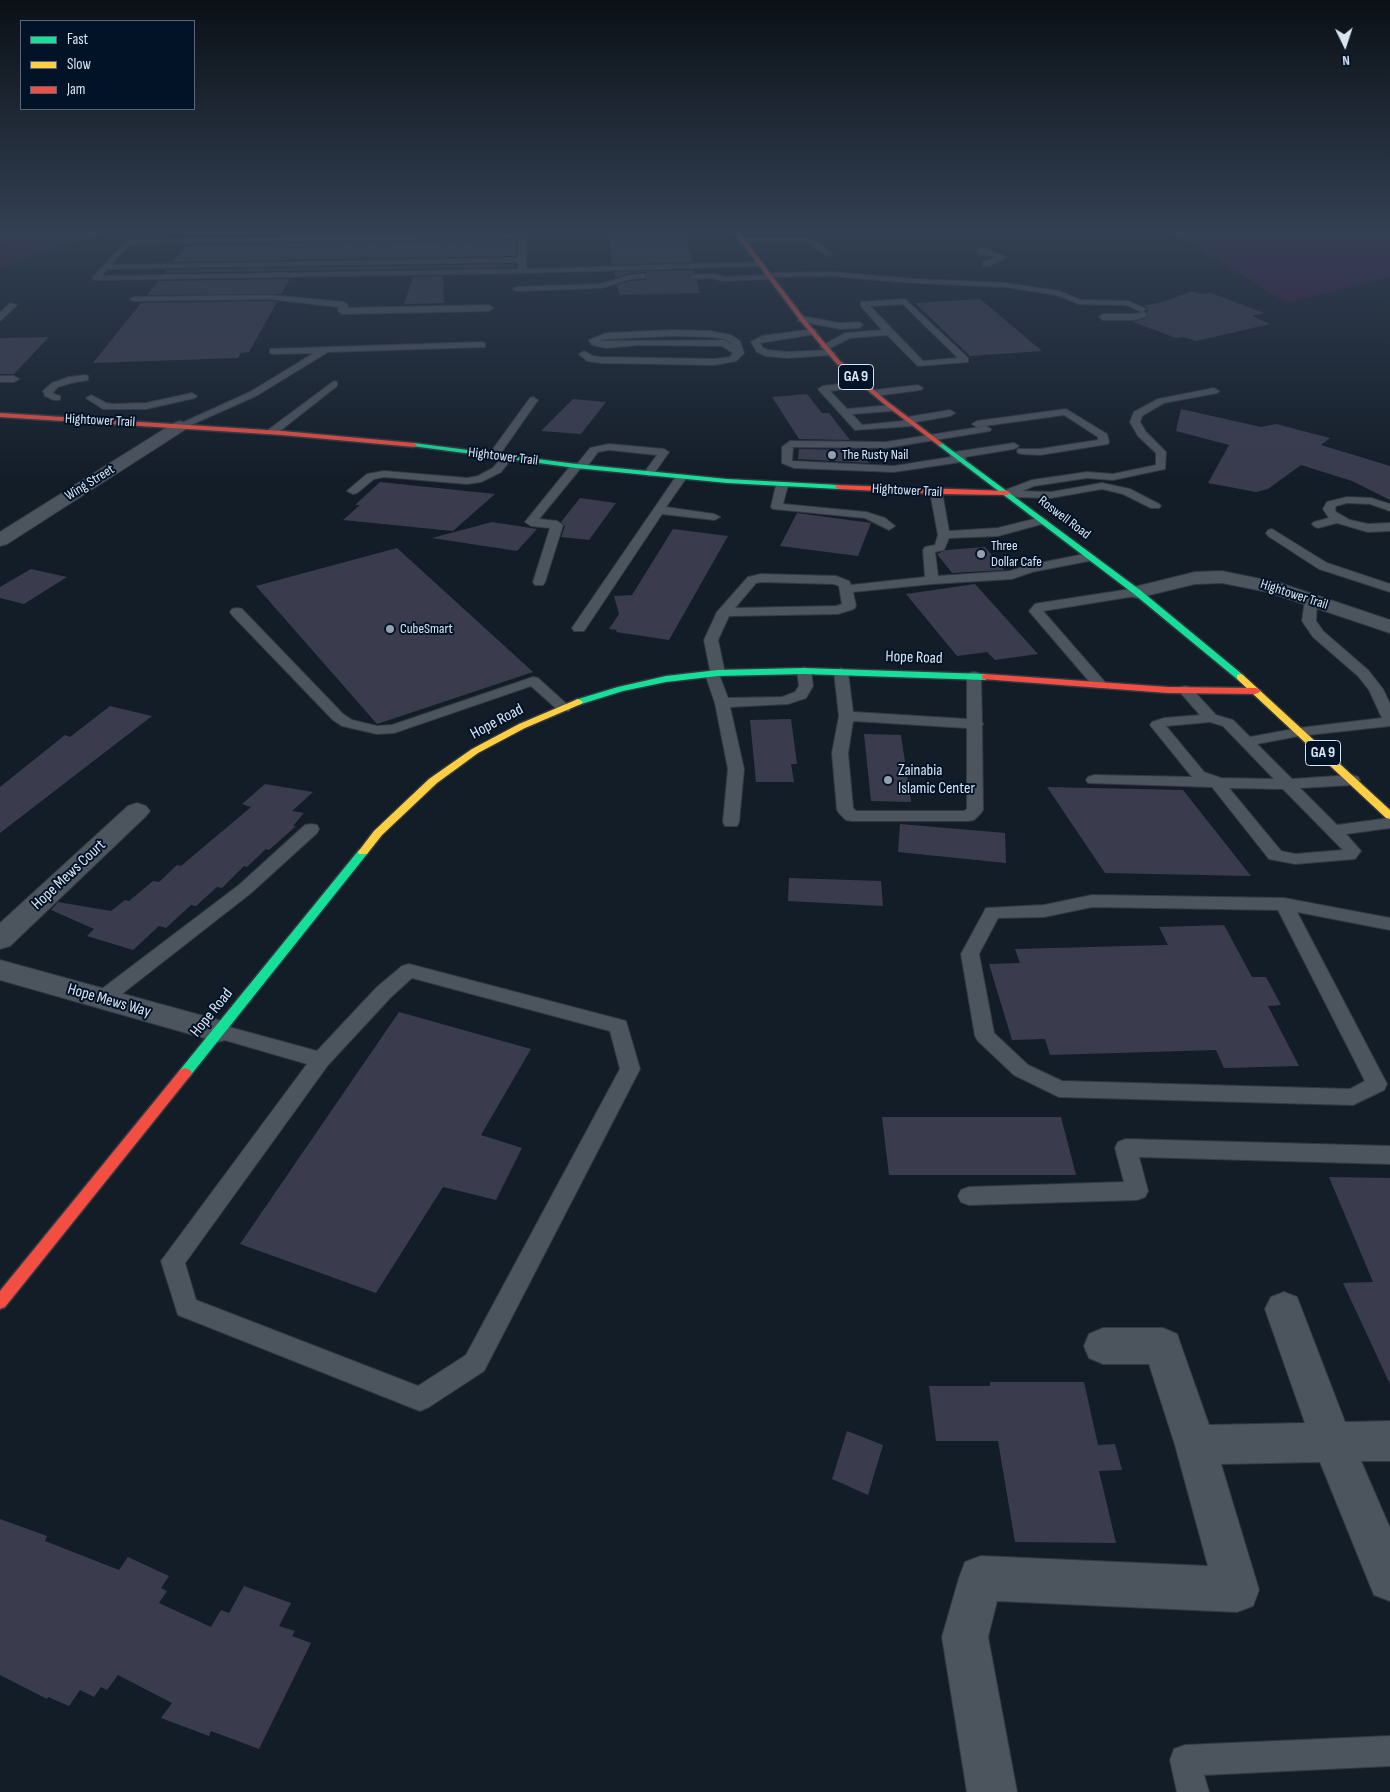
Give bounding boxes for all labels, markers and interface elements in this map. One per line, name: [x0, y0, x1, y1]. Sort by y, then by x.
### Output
legend: [20, 20, 195, 110]
north arrow: [1320, 20, 1370, 70]
text: Fast: [67, 30, 88, 49]
text: N: [1342, 52, 1350, 69]
text: Slow: [67, 55, 91, 74]
text: Jam: [67, 80, 85, 99]
road number: GA 9: [838, 364, 874, 390]
street label: Hightower Trail: [65, 411, 135, 431]
street label: Hightower Trail: [467, 444, 539, 470]
place label: The Rusty Nail: [842, 447, 908, 463]
marker: The Rusty Nail: [826, 449, 838, 461]
street label: Wing Street: [62, 461, 118, 505]
street label: Hightower Trail: [872, 481, 942, 501]
street label: Roswell Road: [1034, 493, 1094, 543]
place label: Three Dollar Cafe: [991, 538, 1042, 570]
marker: Three Dollar Cafe: [975, 548, 987, 560]
street label: Hightower Trail: [1258, 576, 1330, 614]
place label: CubeSmart: [400, 621, 453, 637]
marker: CubeSmart: [384, 623, 396, 635]
street label: Hope Road: [885, 647, 943, 669]
street label: Hope Road: [467, 700, 527, 744]
road number: GA 9: [1306, 740, 1340, 766]
place label: Zainabia Islamic Center: [898, 761, 975, 799]
marker: Zainabia Islamic Center: [882, 774, 894, 786]
street label: Hope Mews Court: [28, 836, 110, 914]
street label: Hope Mews Way: [65, 980, 153, 1022]
street label: Hope Road: [187, 985, 237, 1041]

